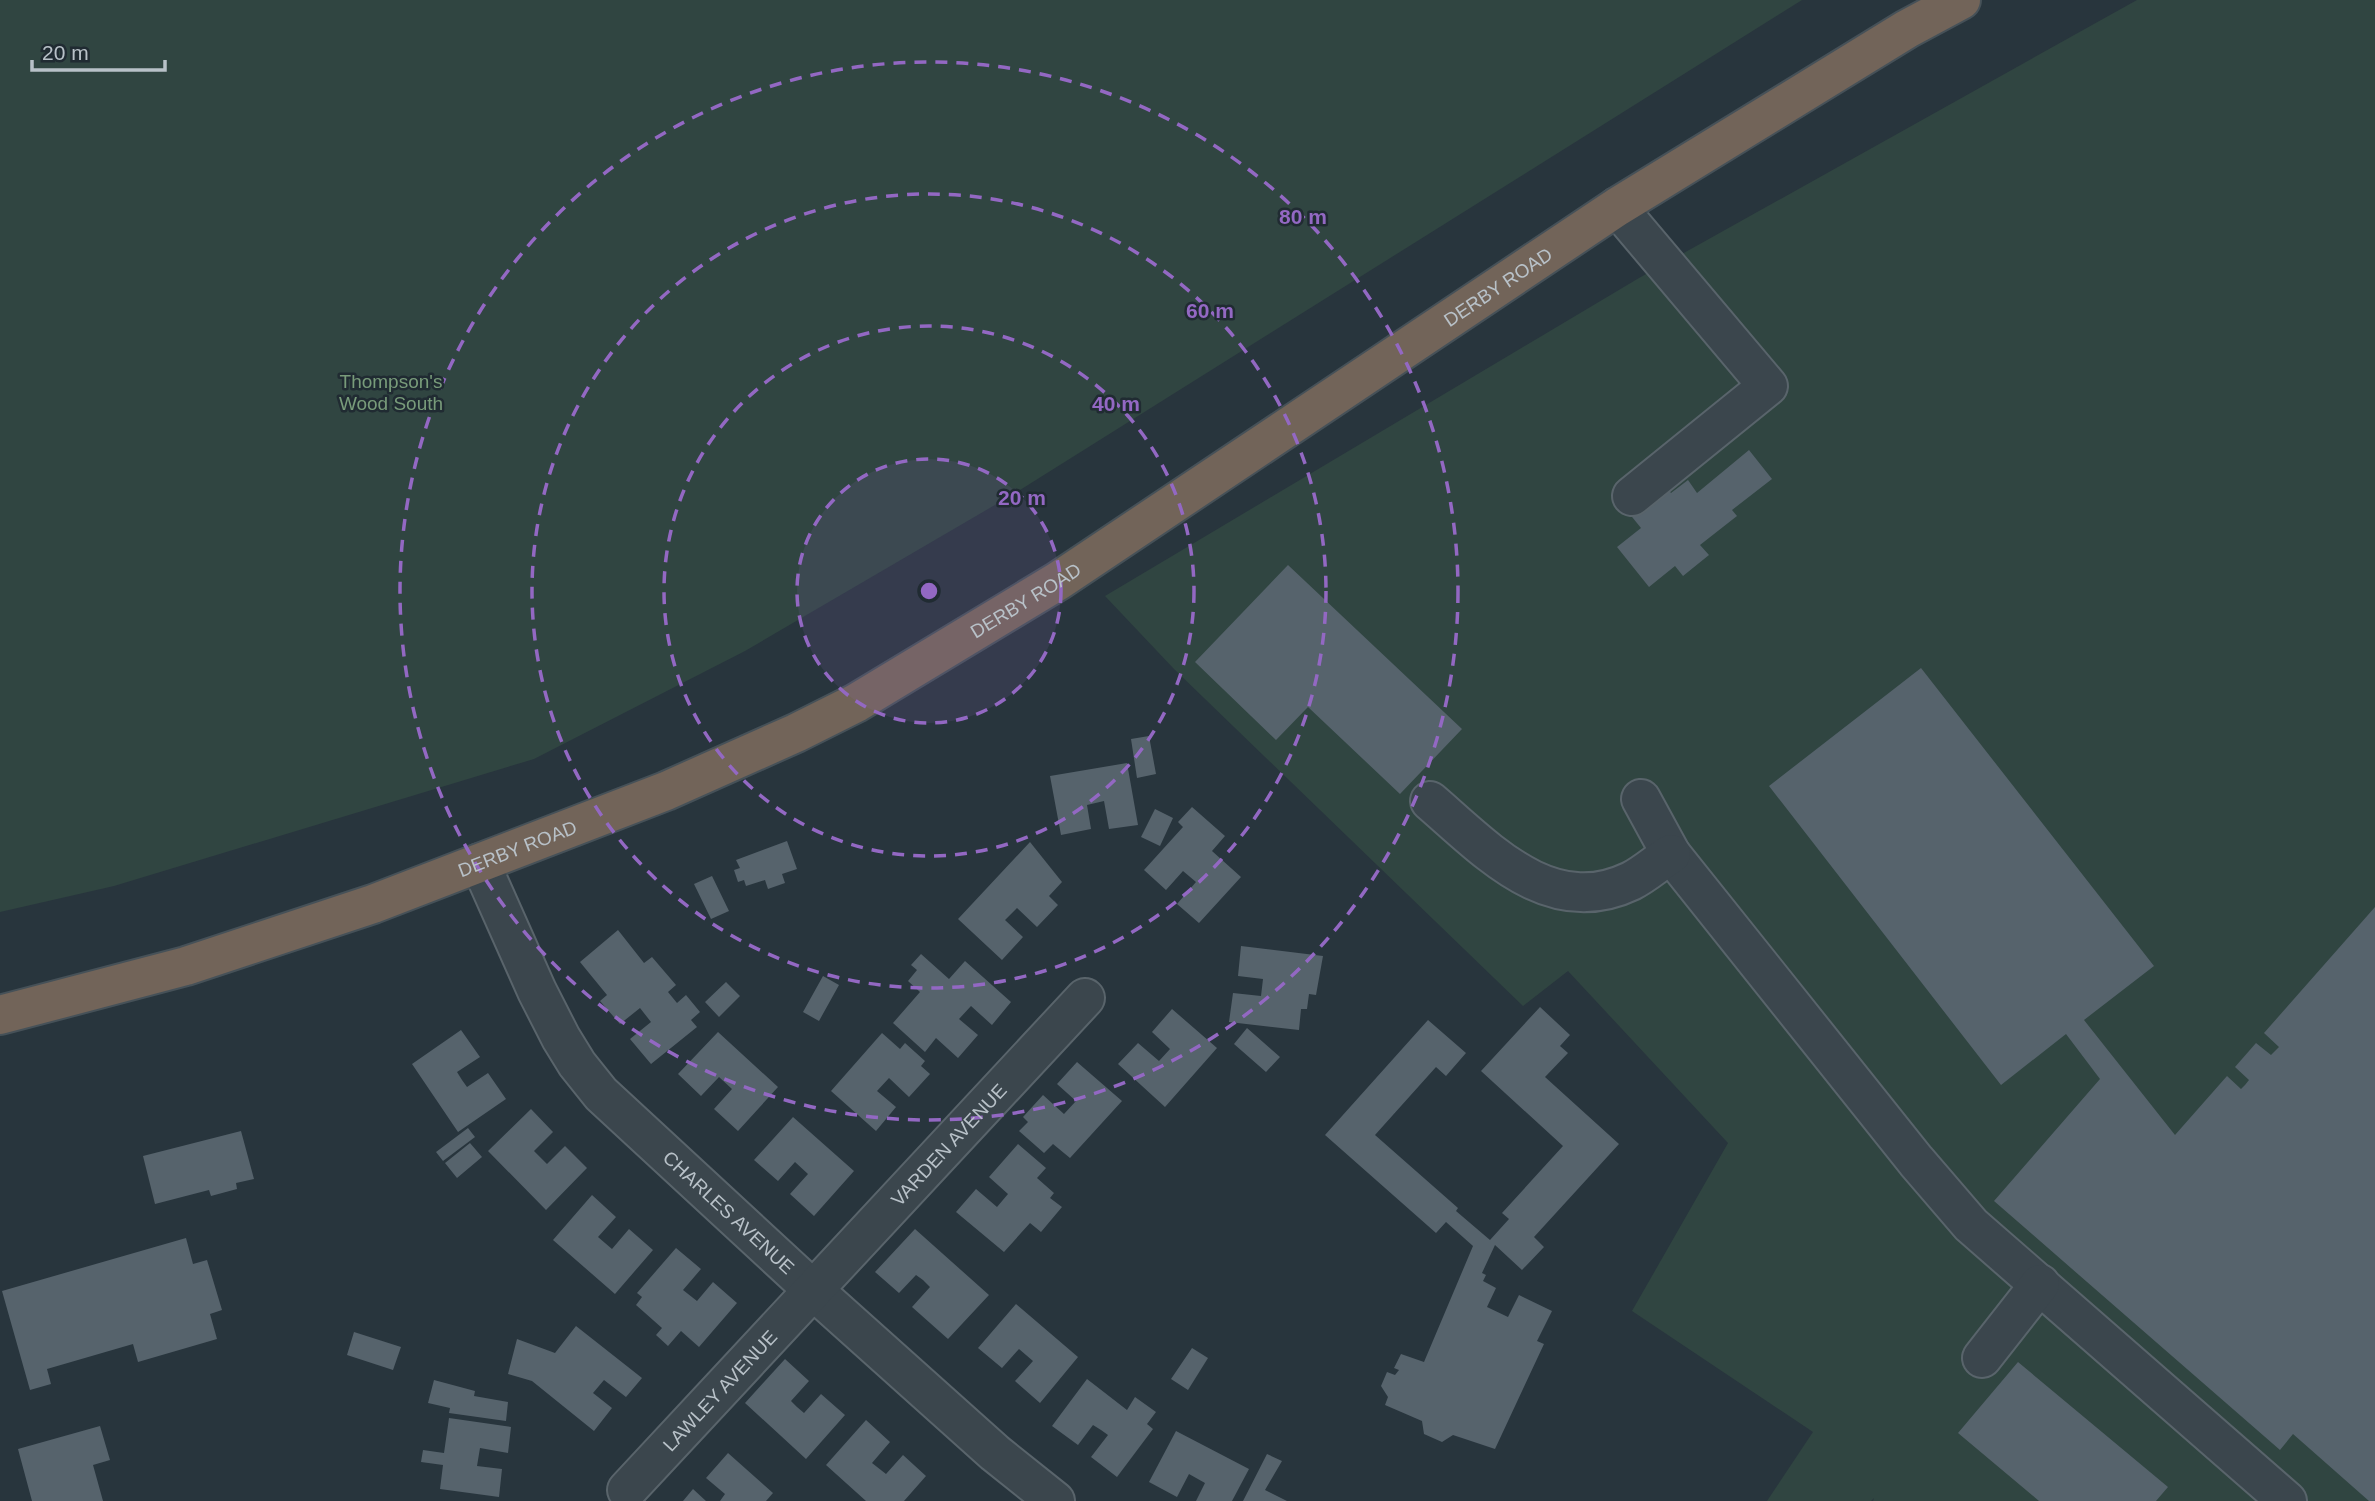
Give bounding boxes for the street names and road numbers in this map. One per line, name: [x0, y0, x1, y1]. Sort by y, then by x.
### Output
street label: DERBY ROAD: [1440, 243, 1556, 330]
street label: DERBY ROAD: [967, 558, 1085, 642]
street label: DERBY ROAD: [455, 816, 580, 881]
street label: VARDEN AVENUE: [887, 1079, 1010, 1210]
street label: CHARLES AVENUE: [659, 1147, 799, 1278]
street label: LAWLEY AVENUE: [658, 1326, 781, 1455]

